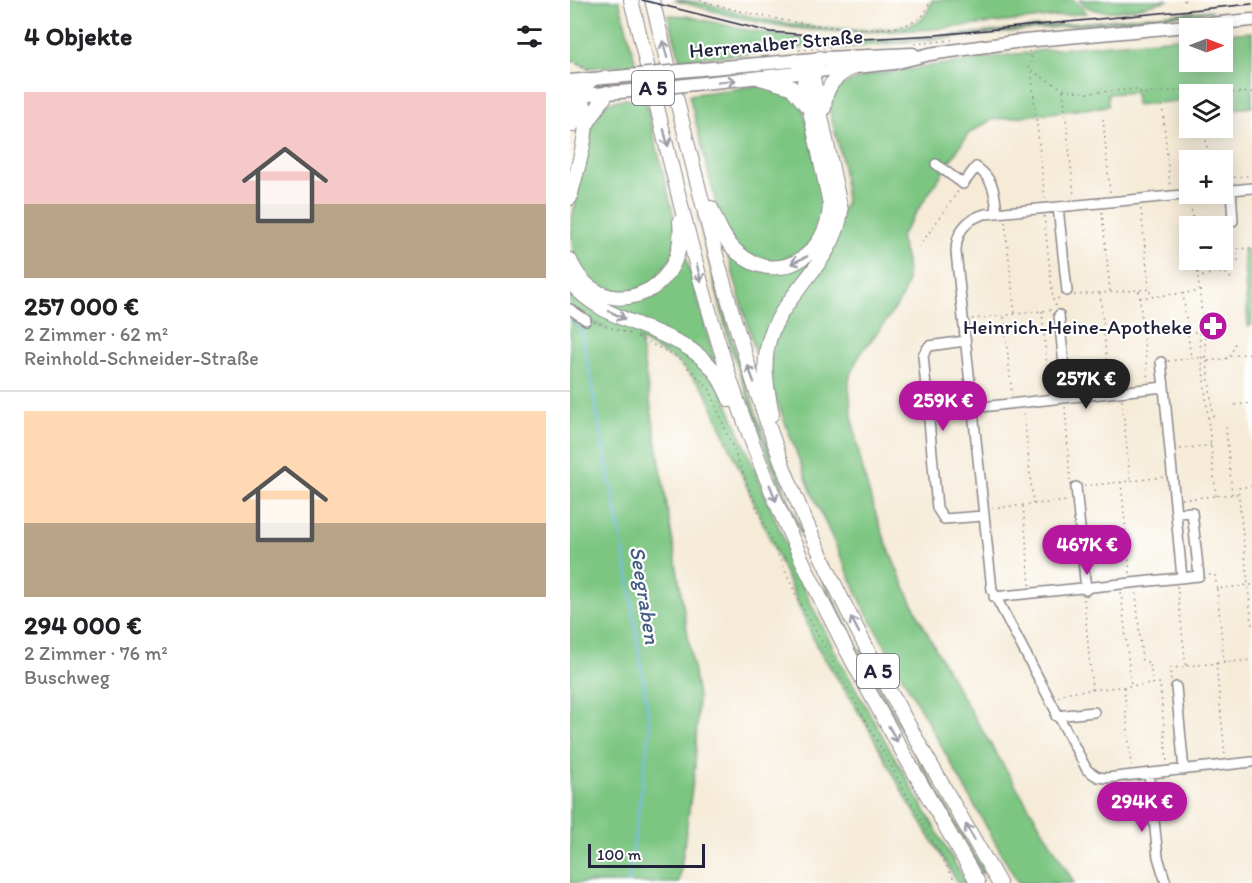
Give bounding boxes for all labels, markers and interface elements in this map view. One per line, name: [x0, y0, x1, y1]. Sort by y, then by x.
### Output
north arrow: [1179, 18, 1233, 72]
map controls: [1179, 18, 1233, 270]
text: 4 Objekte: [24, 20, 132, 52]
icon: filters: [513, 20, 546, 53]
street label: Herrenalber Straße: [688, 23, 864, 63]
one-way arrow: [658, 40, 670, 59]
road number: A 5: [632, 71, 674, 105]
one-way arrow: [716, 76, 736, 87]
button: layers: [1179, 84, 1233, 138]
one-way arrow: [660, 128, 672, 147]
icon: home: [231, 131, 339, 239]
button: +: [1179, 150, 1233, 204]
button: −: [1179, 216, 1233, 270]
one-way arrow: [790, 254, 808, 266]
one-way arrow: [694, 263, 706, 282]
text: 257 000 €: [24, 290, 139, 322]
one-way arrow: [607, 310, 625, 322]
pharmacy icon: Heinrich-Heine-Apotheke: [1197, 310, 1229, 342]
place label: Heinrich-Heine-Apotheke: [963, 314, 1192, 339]
text: 2 Zimmer · 62 m²: [24, 322, 168, 346]
text: Reinhold-Schneider-Straße: [24, 346, 259, 370]
pin: 257K €: [1037, 359, 1135, 410]
one-way arrow: [744, 365, 755, 384]
text: 257K €: [1056, 366, 1116, 390]
pin: 259K €: [894, 381, 992, 432]
text: 259K €: [913, 388, 973, 412]
icon: home: [231, 450, 339, 558]
one-way arrow: [768, 484, 779, 502]
pin: 467K €: [1038, 525, 1136, 576]
text: 467K €: [1056, 532, 1118, 556]
water label: Seegraben: [624, 544, 666, 646]
text: 294 000 €: [24, 609, 142, 641]
one-way arrow: [849, 616, 861, 634]
text: 2 Zimmer · 76 m²: [24, 641, 168, 665]
road number: A 5: [857, 654, 899, 688]
text: Buschweg: [24, 665, 110, 689]
one-way arrow: [887, 725, 899, 742]
pin: 294K €: [1093, 782, 1191, 833]
text: 294K €: [1111, 789, 1173, 813]
one-way arrow: [964, 824, 976, 841]
scale bar: [588, 841, 705, 868]
text: 100 m: [597, 845, 641, 864]

